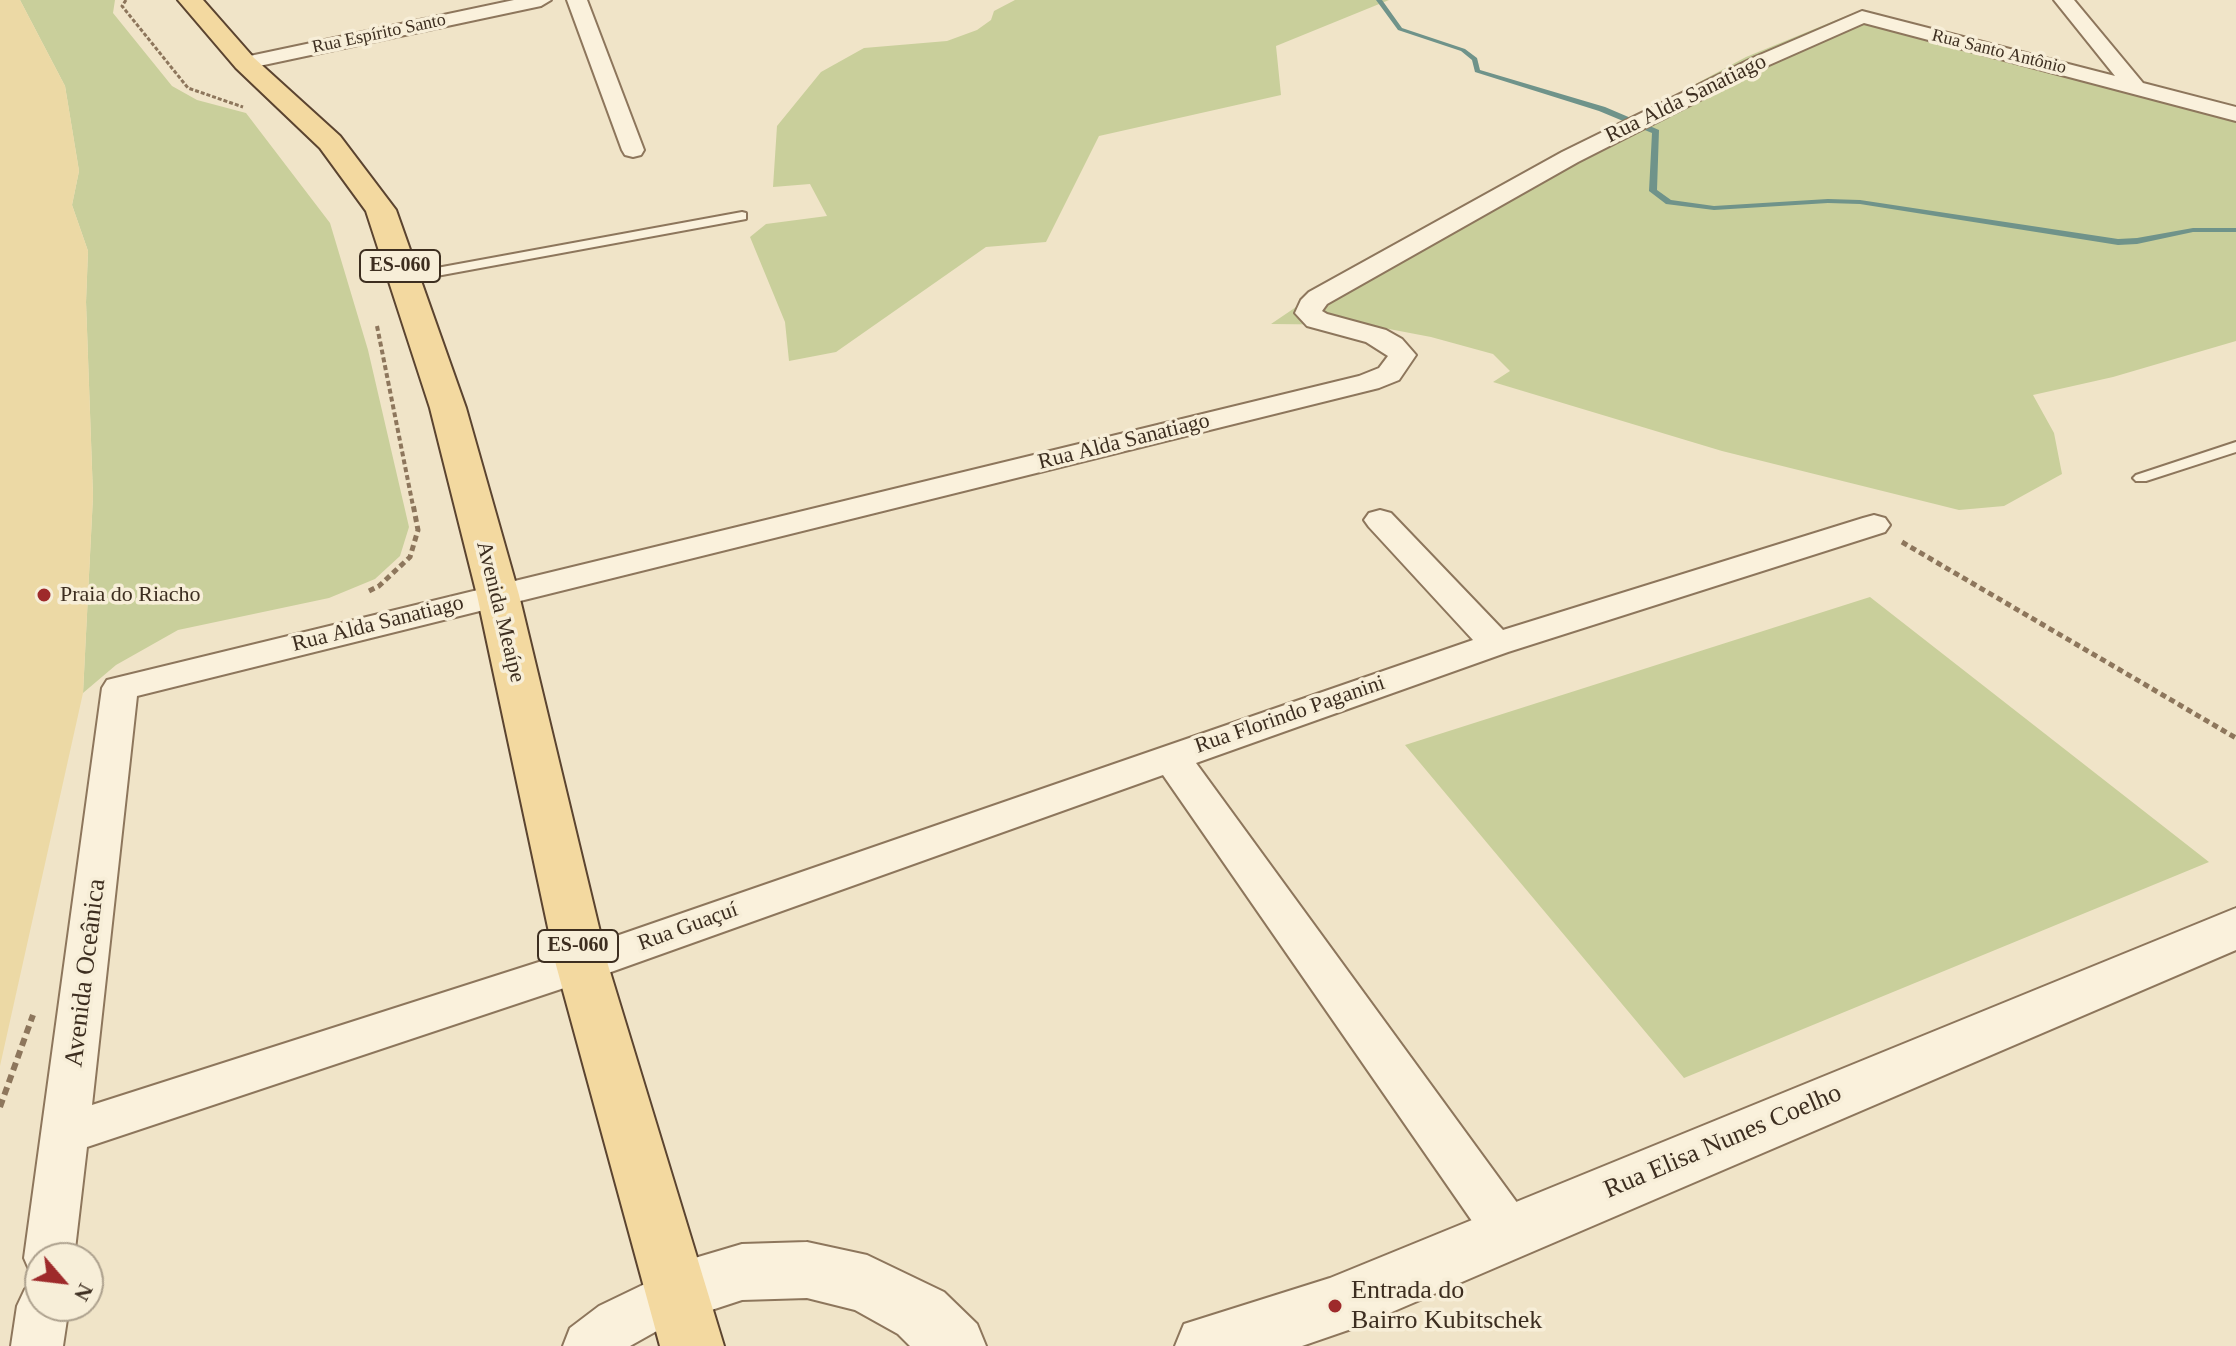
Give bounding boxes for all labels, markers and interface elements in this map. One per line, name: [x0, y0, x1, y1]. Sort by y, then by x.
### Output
street label: Rua Espírito Santo: [310, 9, 448, 59]
street label: Rua Santo Antônio: [1929, 25, 2069, 79]
street label: Rua Alda Sanatiago: [1601, 49, 1771, 149]
road number: ES-060: [360, 250, 440, 282]
street label: Rua Alda Sanatiago: [1035, 408, 1213, 476]
street label: Avenida Meaípe: [470, 539, 530, 685]
place label: Praia do Riacho: [60, 582, 201, 608]
marker: Praia do Riacho: [35, 586, 53, 604]
street label: Rua Alda Sanatiago: [289, 590, 467, 658]
street label: Rua Florindo Paganini: [1192, 670, 1388, 760]
street label: Avenida Oceânica: [59, 877, 113, 1069]
street label: Rua Guaçuí: [634, 897, 742, 957]
road number: ES-060: [538, 930, 618, 962]
street label: Rua Elisa Nunes Coelho: [1600, 1078, 1846, 1206]
north arrow: [24, 1242, 104, 1322]
place label: Entrada do Bairro Kubitschek: [1351, 1275, 1542, 1336]
text: N: [69, 1280, 99, 1305]
marker: Entrada do Bairro Kubitschek: [1326, 1297, 1344, 1315]

